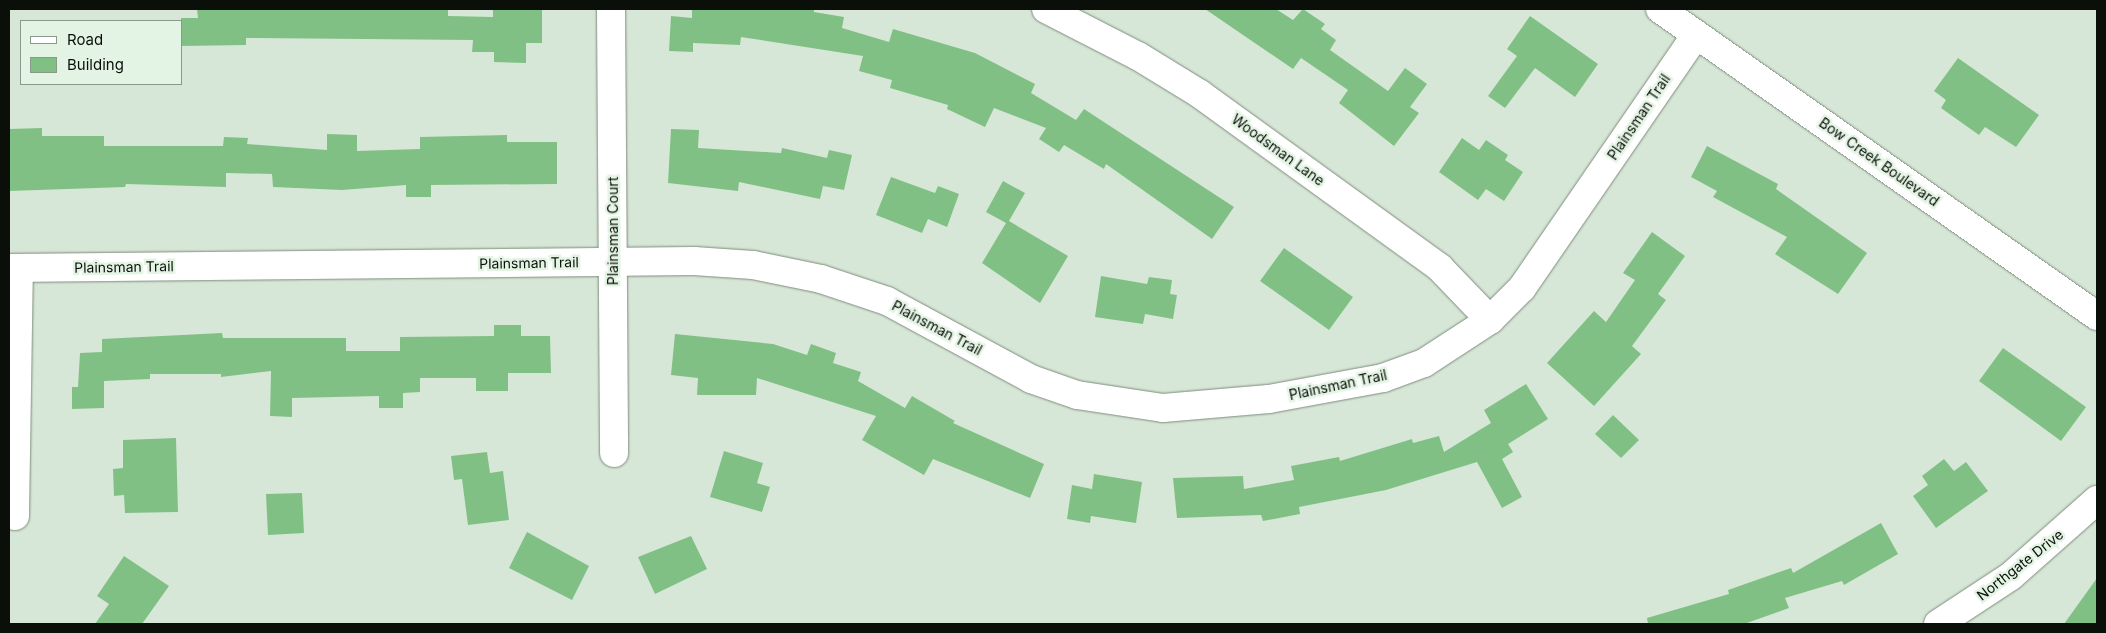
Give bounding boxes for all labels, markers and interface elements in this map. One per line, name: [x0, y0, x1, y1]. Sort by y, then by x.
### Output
legend: [20, 20, 182, 85]
text: Road: [67, 30, 103, 49]
text: Building: [67, 55, 124, 74]
street label: Plainsman Trail: [1604, 71, 1674, 163]
street label: Woodsman Lane: [1228, 111, 1328, 189]
street label: Bow Creek Boulevard: [1816, 114, 1942, 210]
street label: Plainsman Court: [605, 177, 621, 285]
street label: Plainsman Trail: [479, 254, 579, 272]
street label: Plainsman Trail: [74, 258, 174, 276]
street label: Plainsman Trail: [889, 297, 985, 359]
street label: Plainsman Trail: [1287, 366, 1389, 404]
street label: Northgate Drive: [1973, 526, 2067, 604]

